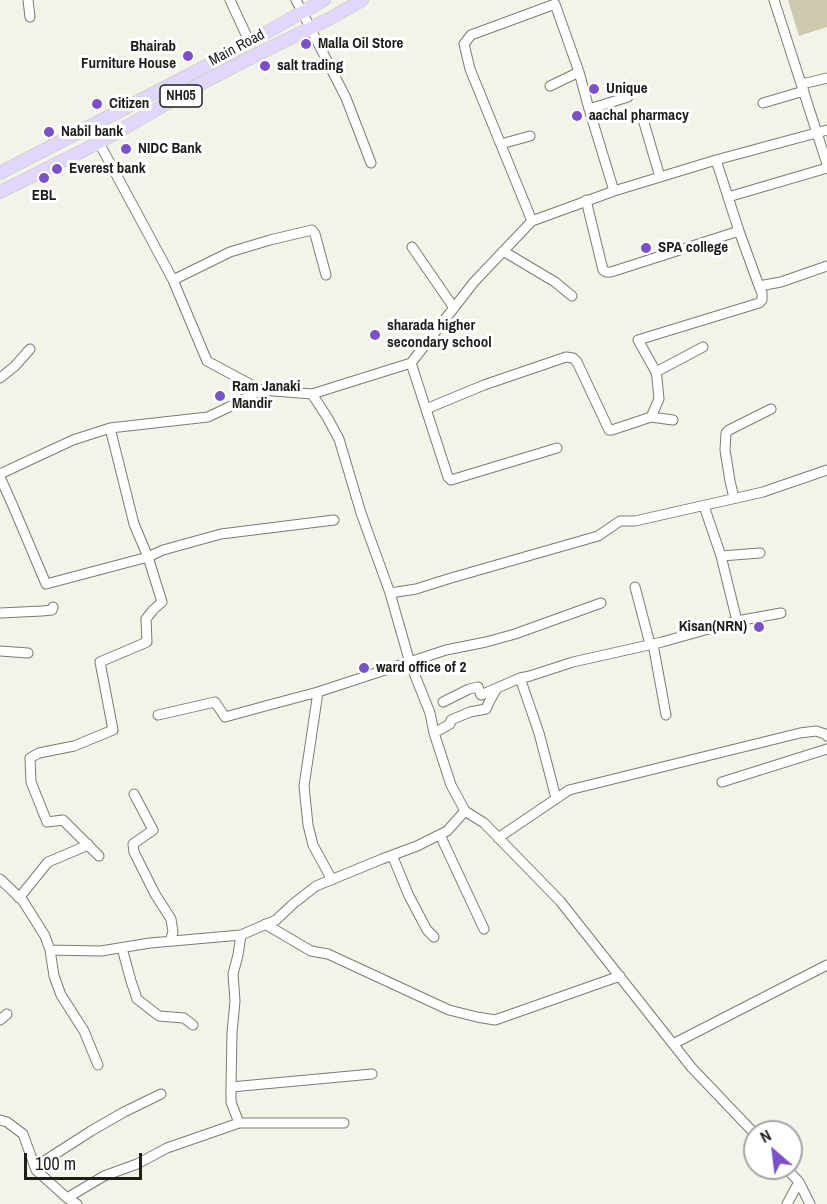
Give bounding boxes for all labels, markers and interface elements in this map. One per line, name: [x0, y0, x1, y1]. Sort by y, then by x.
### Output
street label: Main Road: [206, 26, 268, 70]
place label: Malla Oil Store: [318, 35, 403, 53]
marker: Malla Oil Store: [299, 37, 313, 51]
place label: Bhairab Furniture House: [81, 38, 176, 73]
marker: Bhairab Furniture House: [181, 49, 195, 63]
place label: salt trading: [277, 57, 343, 75]
marker: salt trading: [258, 59, 272, 73]
place label: Unique: [606, 80, 648, 98]
marker: Unique: [587, 82, 601, 96]
road number: NH05: [160, 85, 202, 107]
place label: Citizen: [109, 95, 149, 113]
marker: Citizen: [90, 97, 104, 111]
place label: aachal pharmacy: [589, 107, 689, 125]
marker: aachal pharmacy: [570, 109, 584, 123]
place label: Nabil bank: [61, 123, 123, 141]
marker: Nabil bank: [42, 125, 56, 139]
place label: NIDC Bank: [138, 140, 202, 158]
marker: NIDC Bank: [119, 142, 133, 156]
place label: Everest bank: [69, 160, 146, 178]
marker: Everest bank: [50, 162, 64, 176]
marker: EBL: [37, 171, 51, 185]
place label: EBL: [32, 187, 56, 205]
place label: SPA college: [658, 239, 728, 257]
marker: SPA college: [639, 241, 653, 255]
place label: sharada higher secondary school: [387, 317, 492, 352]
marker: sharada higher secondary school: [368, 328, 382, 342]
place label: Ram Janaki Mandir: [232, 378, 300, 413]
marker: Ram Janaki Mandir: [213, 389, 227, 403]
place label: Kisan(NRN): [679, 618, 747, 636]
marker: Kisan(NRN): [752, 620, 766, 634]
place label: ward office of 2: [376, 659, 466, 677]
marker: ward office of 2: [357, 661, 371, 675]
north arrow: [743, 1120, 803, 1180]
text: N: [756, 1124, 775, 1148]
scale bar: [27, 1141, 146, 1179]
text: 100 m: [35, 1151, 76, 1176]

